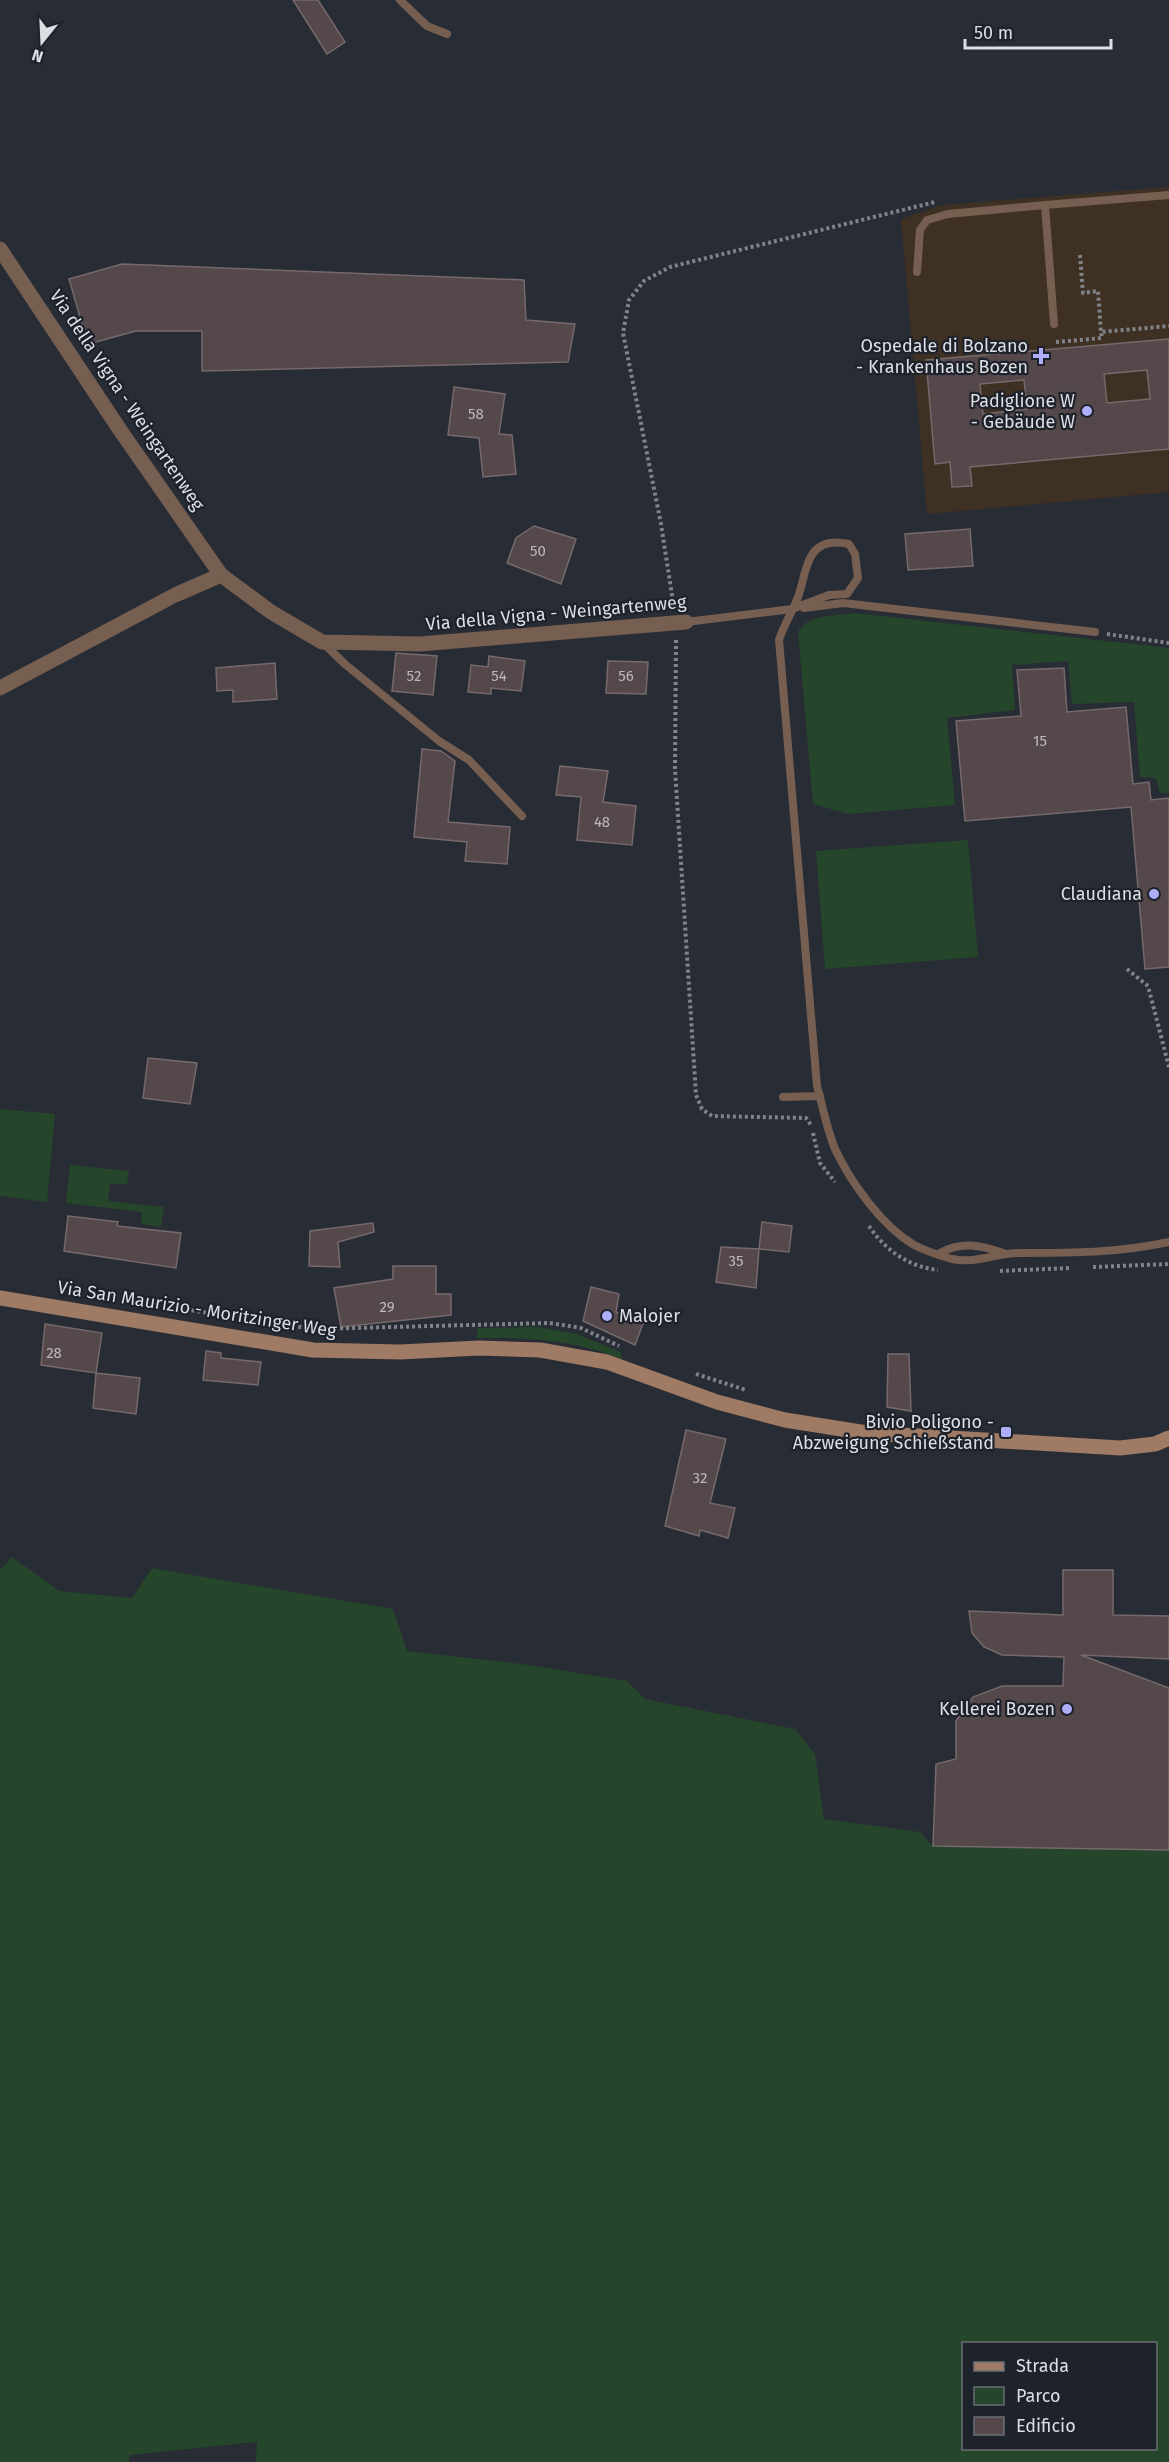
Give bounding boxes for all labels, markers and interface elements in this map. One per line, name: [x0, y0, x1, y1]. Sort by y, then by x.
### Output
north arrow: [12, 12, 72, 72]
scale bar: [965, 12, 1110, 50]
text: 50 m: [974, 22, 1013, 44]
text: N: [30, 45, 45, 66]
street label: Via della Vigna - Weingartenweg: [45, 286, 210, 515]
place label: Ospedale di Bolzano - Krankenhaus Bozen: [856, 335, 1028, 378]
marker: Ospedale di Bolzano - Krankenhaus Bozen: [1032, 347, 1050, 365]
place label: Padiglione W - Gebäude W: [970, 390, 1075, 433]
marker: Padiglione W - Gebäude W: [1080, 404, 1094, 418]
house number: 58: [468, 405, 484, 423]
house number: 50: [530, 542, 546, 560]
street label: Via della Vigna - Weingartenweg: [425, 591, 688, 635]
house number: 52: [407, 667, 421, 685]
house number: 54: [491, 667, 507, 685]
house number: 56: [618, 667, 634, 685]
house number: 15: [1033, 732, 1047, 750]
house number: 48: [594, 813, 610, 831]
place label: Claudiana: [1061, 883, 1142, 905]
marker: Claudiana: [1147, 887, 1161, 901]
house number: 35: [728, 1252, 744, 1270]
street label: Via San Maurizio - Moritzinger Weg: [56, 1276, 339, 1342]
house number: 29: [379, 1298, 395, 1316]
place label: Malojer: [619, 1305, 680, 1327]
marker: Malojer: [600, 1309, 614, 1323]
house number: 28: [46, 1344, 62, 1362]
place label: Bivio Poligono - Abzweigung Schießstand: [793, 1411, 994, 1454]
marker: Bivio Poligono - Abzweigung Schießstand: [999, 1425, 1013, 1439]
house number: 32: [693, 1469, 707, 1487]
place label: Kellerei Bozen: [939, 1698, 1055, 1720]
marker: Kellerei Bozen: [1060, 1702, 1074, 1716]
legend: [962, 2342, 1157, 2450]
text: Strada: [1016, 2355, 1069, 2377]
text: Parco: [1016, 2385, 1060, 2407]
text: Edificio: [1016, 2415, 1076, 2437]

